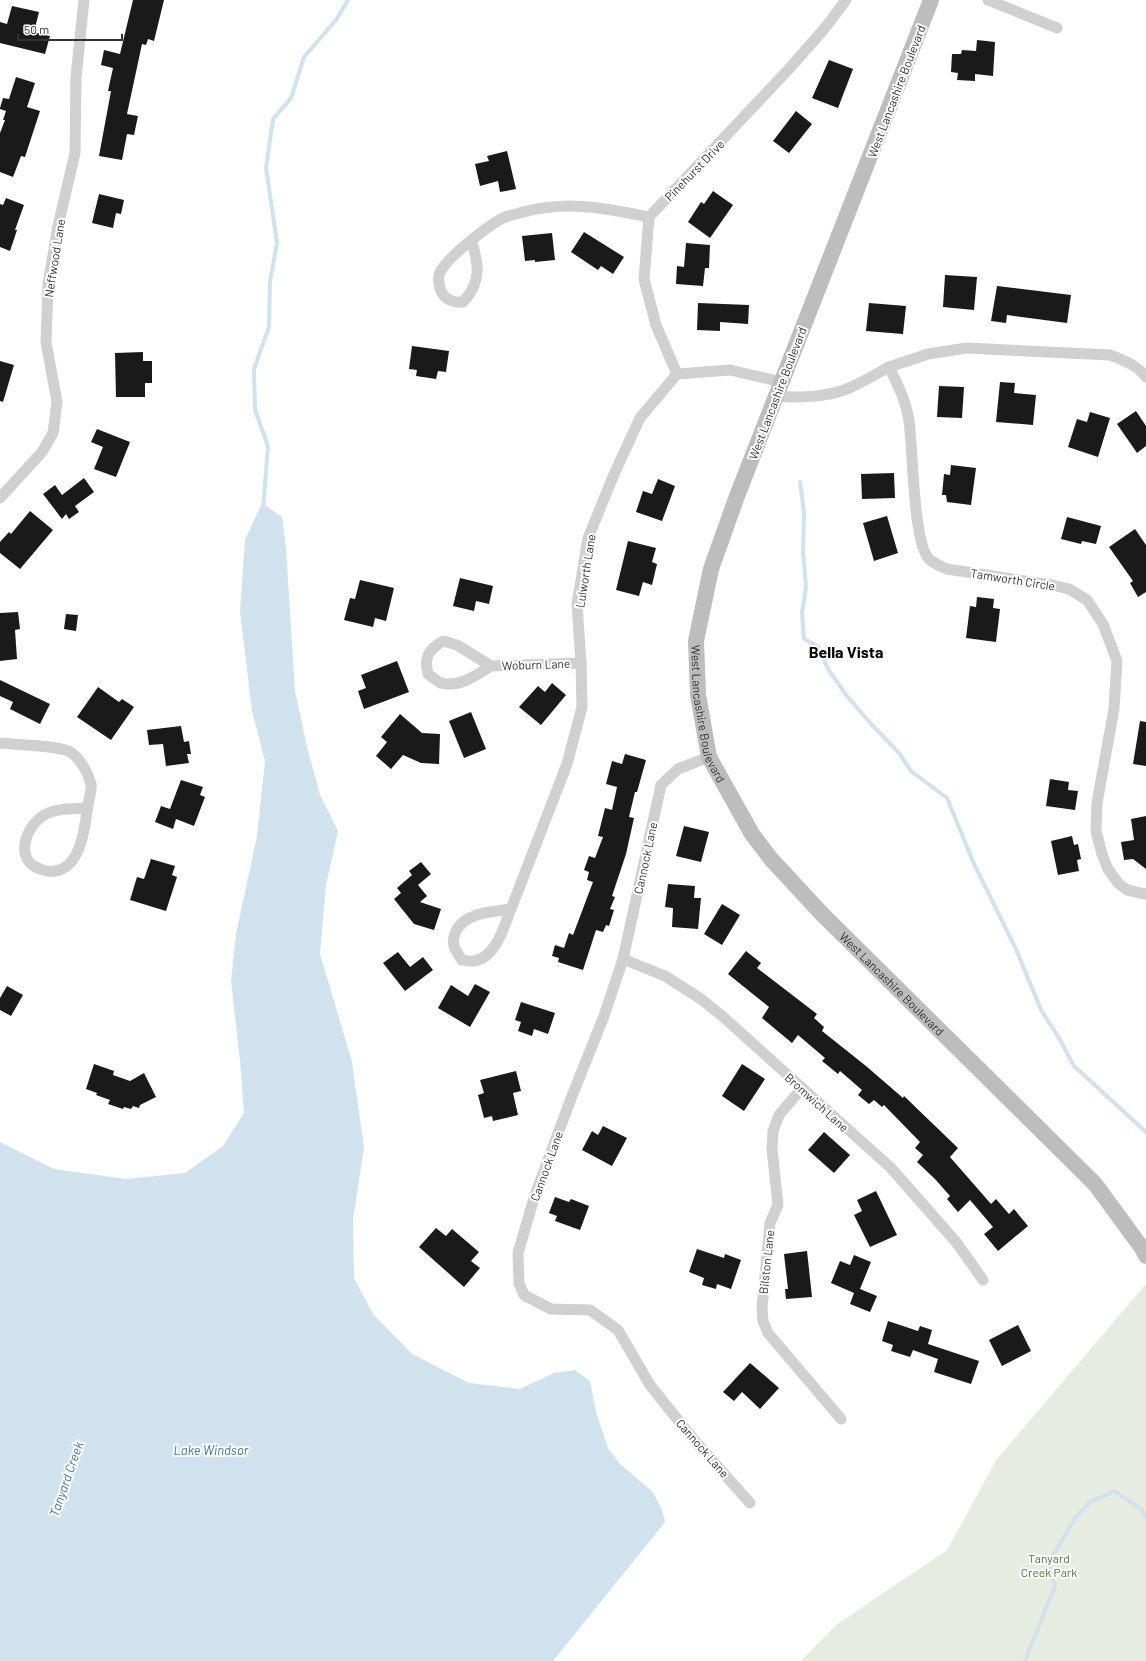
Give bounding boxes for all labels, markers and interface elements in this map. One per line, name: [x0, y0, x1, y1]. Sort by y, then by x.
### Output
scale bar: [18, 16, 122, 42]
text: 50 m: [24, 22, 49, 36]
street label: West Lancashire Boulevard: [864, 23, 928, 159]
street label: Pinehurst Drive: [661, 137, 727, 203]
street label: Neffwood Lane: [41, 218, 67, 298]
street label: West Lancashire Boulevard: [745, 325, 809, 461]
street label: Lulworth Lane: [572, 533, 598, 609]
street label: Tamworth Circle: [970, 565, 1056, 593]
district label: Bella Vista: [809, 642, 883, 661]
street label: West Lancashire Boulevard: [689, 645, 729, 785]
street label: Woburn Lane: [502, 656, 570, 672]
street label: Cannock Lane: [631, 821, 659, 895]
street label: West Lancashire Boulevard: [837, 929, 947, 1038]
street label: Bromwich Lane: [782, 1070, 852, 1134]
street label: Cannock Lane: [527, 1129, 565, 1203]
street label: Bilston Lane: [756, 1229, 776, 1295]
street label: Cannock Lane: [674, 1416, 732, 1480]
water label: Tanyard Creek: [46, 1439, 87, 1519]
water label: Lake Windsor: [174, 1442, 249, 1458]
park label: Tanyard Creek Park: [1021, 1551, 1077, 1579]

